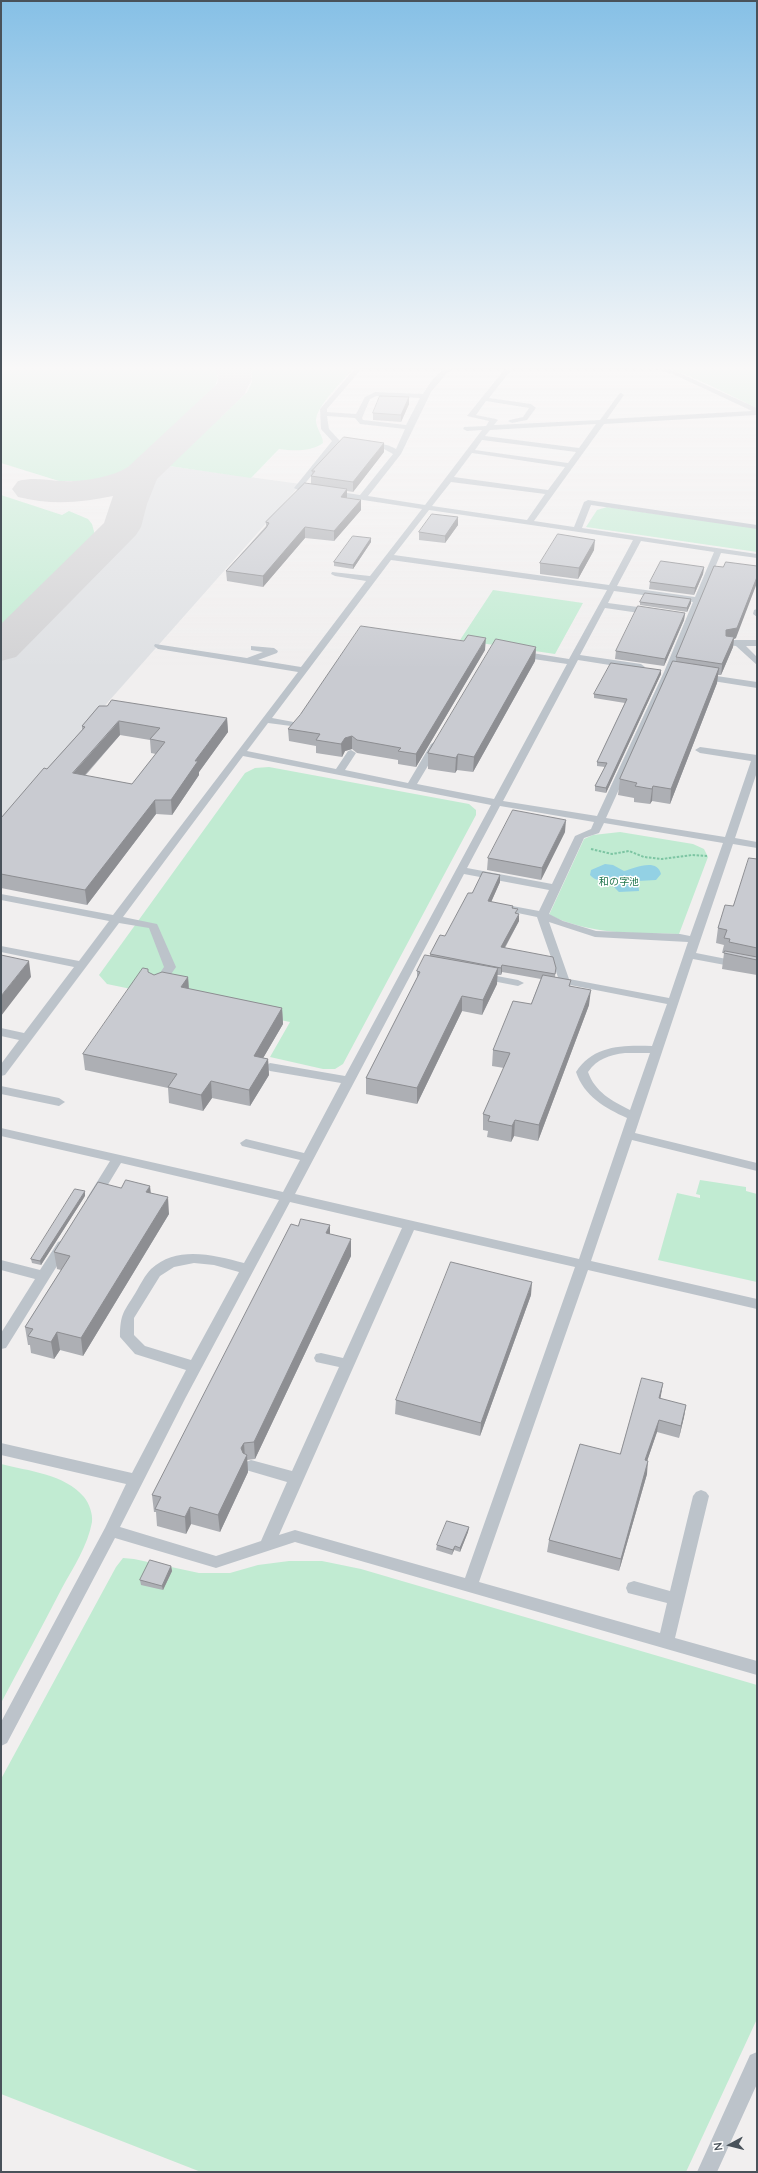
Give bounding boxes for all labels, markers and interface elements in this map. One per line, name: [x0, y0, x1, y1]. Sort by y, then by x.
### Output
park label: 和の字池: [599, 876, 639, 888]
north arrow: [710, 2125, 750, 2165]
text: N: [711, 2142, 725, 2152]

